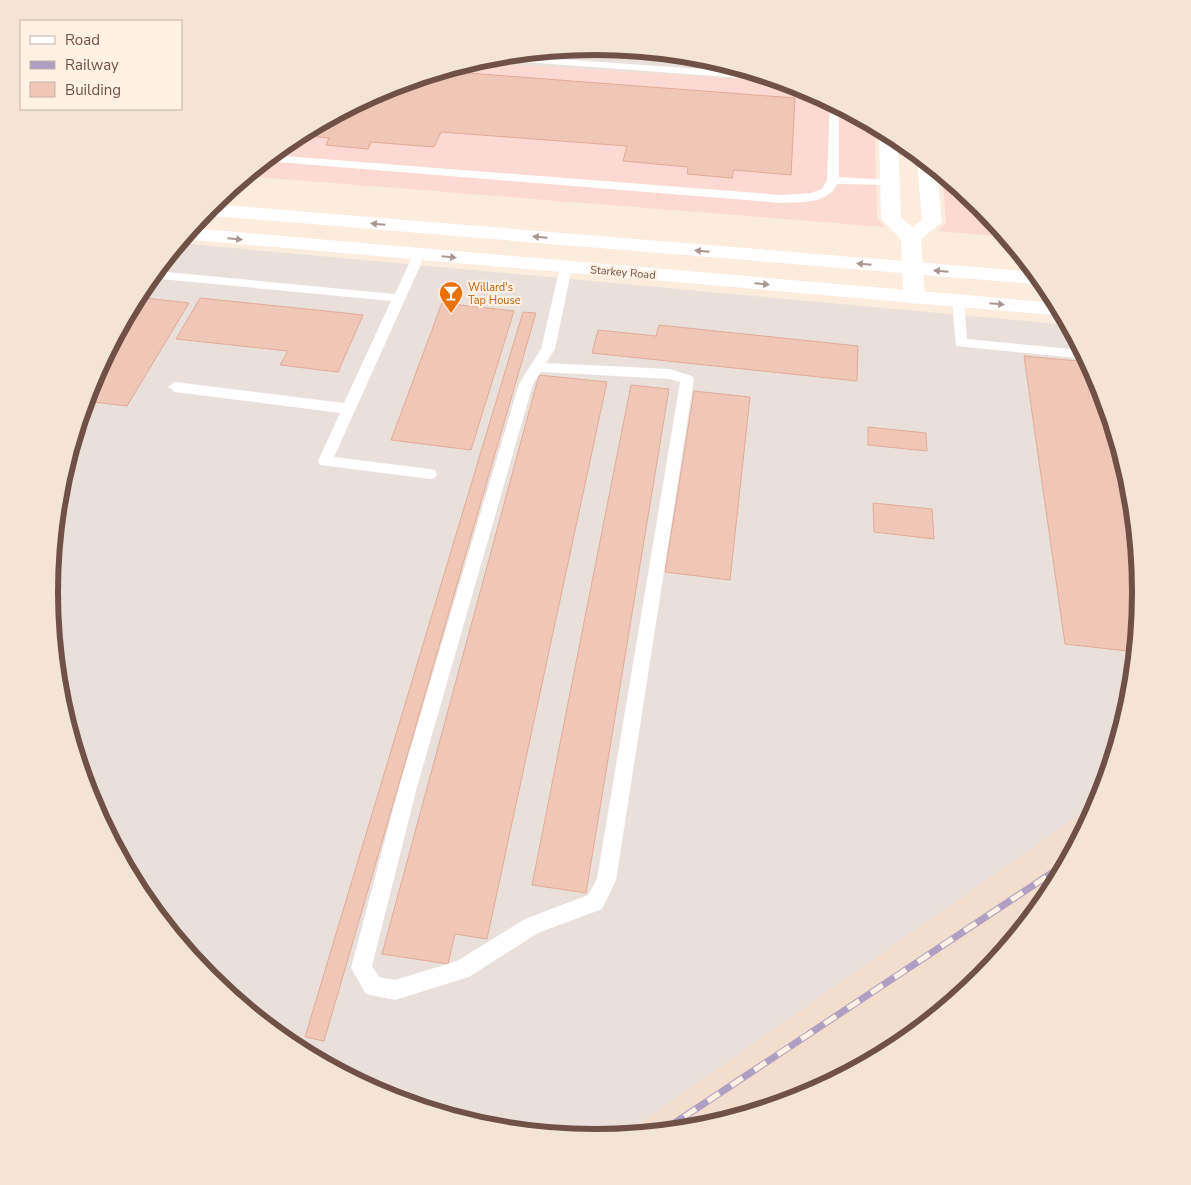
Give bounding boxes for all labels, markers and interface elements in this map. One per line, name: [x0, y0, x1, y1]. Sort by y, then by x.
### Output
legend: [20, 20, 182, 110]
text: Road: [65, 30, 100, 50]
text: Railway: [65, 55, 119, 75]
text: Building: [65, 80, 121, 100]
one-way arrow: [370, 220, 386, 228]
one-way arrow: [532, 233, 548, 241]
one-way arrow: [227, 235, 243, 243]
one-way arrow: [694, 247, 710, 255]
one-way arrow: [441, 253, 457, 261]
one-way arrow: [856, 260, 872, 268]
street label: Starkey Road: [590, 262, 656, 283]
one-way arrow: [932, 266, 948, 274]
bar icon: Willard's Tap House: [438, 280, 464, 314]
place label: Willard's Tap House: [468, 280, 521, 308]
one-way arrow: [754, 280, 770, 288]
one-way arrow: [990, 300, 1006, 308]

